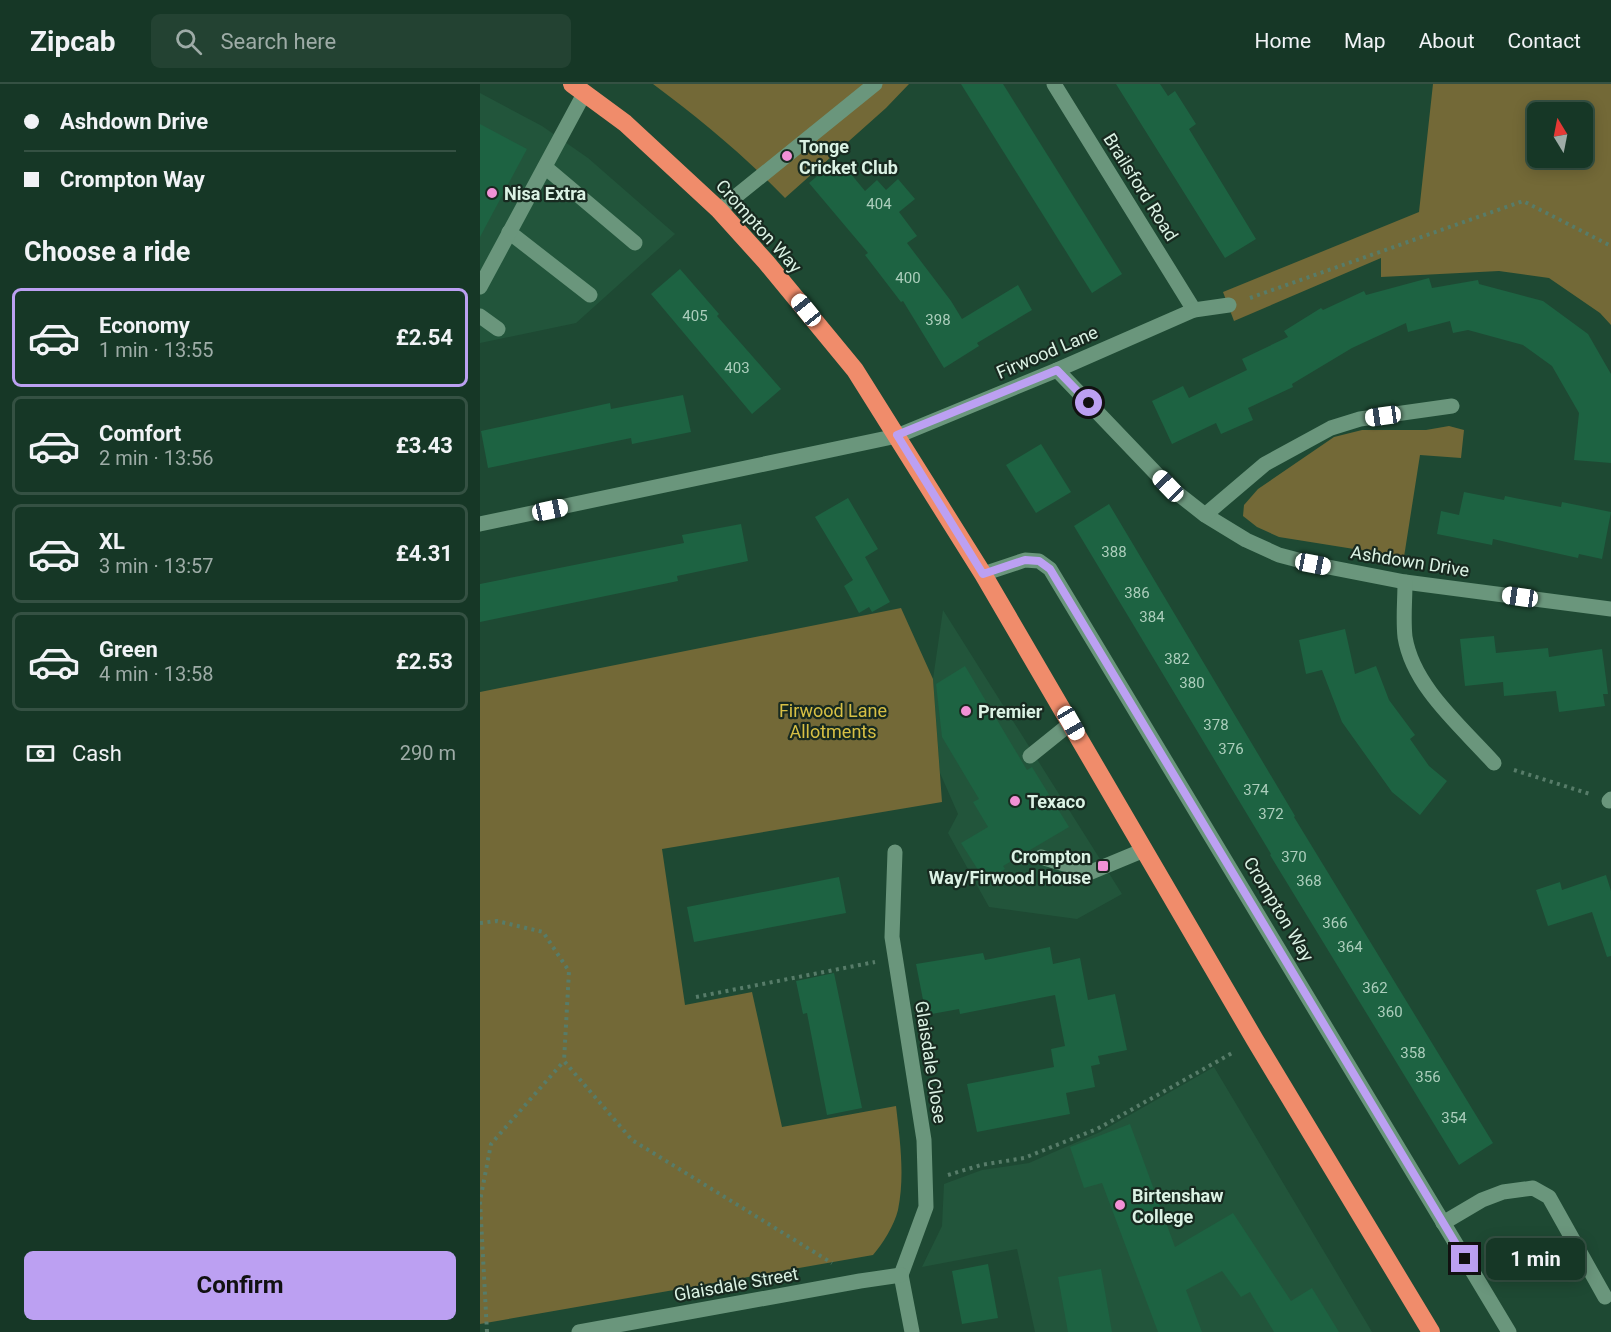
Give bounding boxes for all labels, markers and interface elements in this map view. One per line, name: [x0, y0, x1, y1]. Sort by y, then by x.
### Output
search box: [151, 14, 571, 68]
text: Zipcab: [30, 25, 115, 58]
icon: search: [172, 25, 205, 58]
text: Search here: [220, 29, 336, 54]
text: Home: [1255, 29, 1311, 53]
text: Map: [1344, 29, 1386, 53]
text: About: [1419, 29, 1475, 53]
text: Contact: [1508, 29, 1581, 53]
north arrow: [1527, 102, 1593, 168]
map controls: [1527, 102, 1593, 168]
text: Ashdown Drive: [60, 109, 208, 134]
street label: Brailsford Road: [1099, 129, 1183, 245]
place label: Tonge Cricket Club: [799, 136, 898, 178]
marker: Tonge Cricket Club: [780, 149, 794, 163]
text: Crompton Way: [60, 167, 205, 192]
street label: Crompton Way: [712, 175, 807, 277]
place label: Nisa Extra: [504, 183, 586, 204]
marker: Nisa Extra: [485, 186, 499, 200]
house number: 404: [866, 195, 892, 213]
text: Choose a ride: [24, 236, 190, 268]
house number: 400: [895, 269, 921, 287]
car: [788, 290, 824, 330]
house number: 405: [682, 307, 708, 325]
icon: car: [27, 311, 81, 365]
house number: 398: [925, 311, 951, 329]
text: Economy: [99, 313, 190, 338]
street label: Firwood Lane: [993, 321, 1101, 383]
text: £2.54: [396, 325, 453, 350]
text: 1 min · 13:55: [99, 338, 214, 362]
house number: 403: [724, 359, 750, 377]
route start: [1075, 389, 1102, 416]
car: [1364, 405, 1402, 427]
icon: car: [27, 419, 81, 473]
text: Comfort: [99, 421, 181, 446]
text: £3.43: [396, 433, 453, 458]
text: 2 min · 13:56: [99, 446, 214, 470]
car: [1149, 467, 1187, 505]
car: [531, 497, 569, 523]
icon: car: [27, 527, 81, 581]
text: XL: [99, 529, 125, 554]
text: £4.31: [396, 541, 453, 566]
street label: Ashdown Drive: [1349, 541, 1471, 581]
house number: 388: [1101, 543, 1127, 561]
car: [1294, 552, 1332, 576]
text: 3 min · 13:57: [99, 554, 214, 578]
house number: 386: [1124, 584, 1150, 602]
car: [1501, 586, 1539, 608]
house number: 384: [1139, 608, 1165, 626]
icon: car: [27, 635, 81, 689]
text: Green: [99, 637, 158, 662]
text: £2.53: [396, 649, 453, 674]
house number: 382: [1164, 650, 1190, 668]
text: 4 min · 13:58: [99, 662, 214, 686]
house number: 380: [1179, 674, 1205, 692]
park label: Firwood Lane Allotments: [779, 700, 887, 742]
place label: Premier: [978, 701, 1043, 722]
car: [1054, 703, 1088, 743]
marker: Premier: [959, 704, 973, 718]
house number: 378: [1203, 716, 1229, 734]
icon: cash: [24, 737, 57, 770]
house number: 376: [1218, 740, 1244, 758]
text: Cash: [72, 741, 122, 766]
text: 290 m: [400, 741, 456, 765]
house number: 374: [1243, 781, 1269, 799]
place label: Texaco: [1027, 791, 1085, 812]
marker: Texaco: [1008, 794, 1022, 808]
house number: 372: [1258, 805, 1284, 823]
place label: Crompton Way/Firwood House: [929, 846, 1091, 888]
house number: 370: [1281, 848, 1307, 866]
street label: Crompton Way: [1240, 853, 1319, 965]
marker: Crompton Way/Firwood House: [1096, 859, 1110, 873]
house number: 368: [1296, 872, 1322, 890]
house number: 366: [1322, 914, 1348, 932]
house number: 364: [1337, 938, 1363, 956]
house number: 362: [1362, 979, 1388, 997]
street label: Glaisdale Close: [911, 999, 951, 1125]
house number: 360: [1377, 1003, 1403, 1021]
house number: 358: [1400, 1044, 1426, 1062]
house number: 356: [1415, 1068, 1441, 1086]
house number: 354: [1441, 1109, 1467, 1127]
place label: Birtenshaw College: [1132, 1185, 1223, 1227]
marker: Birtenshaw College: [1113, 1198, 1127, 1212]
callout: 1 min: [1486, 1238, 1585, 1280]
route end: [1451, 1245, 1478, 1272]
text: 1 min: [1510, 1247, 1561, 1271]
button: Confirm: [24, 1251, 456, 1320]
street label: Glaisdale Street: [672, 1263, 800, 1305]

